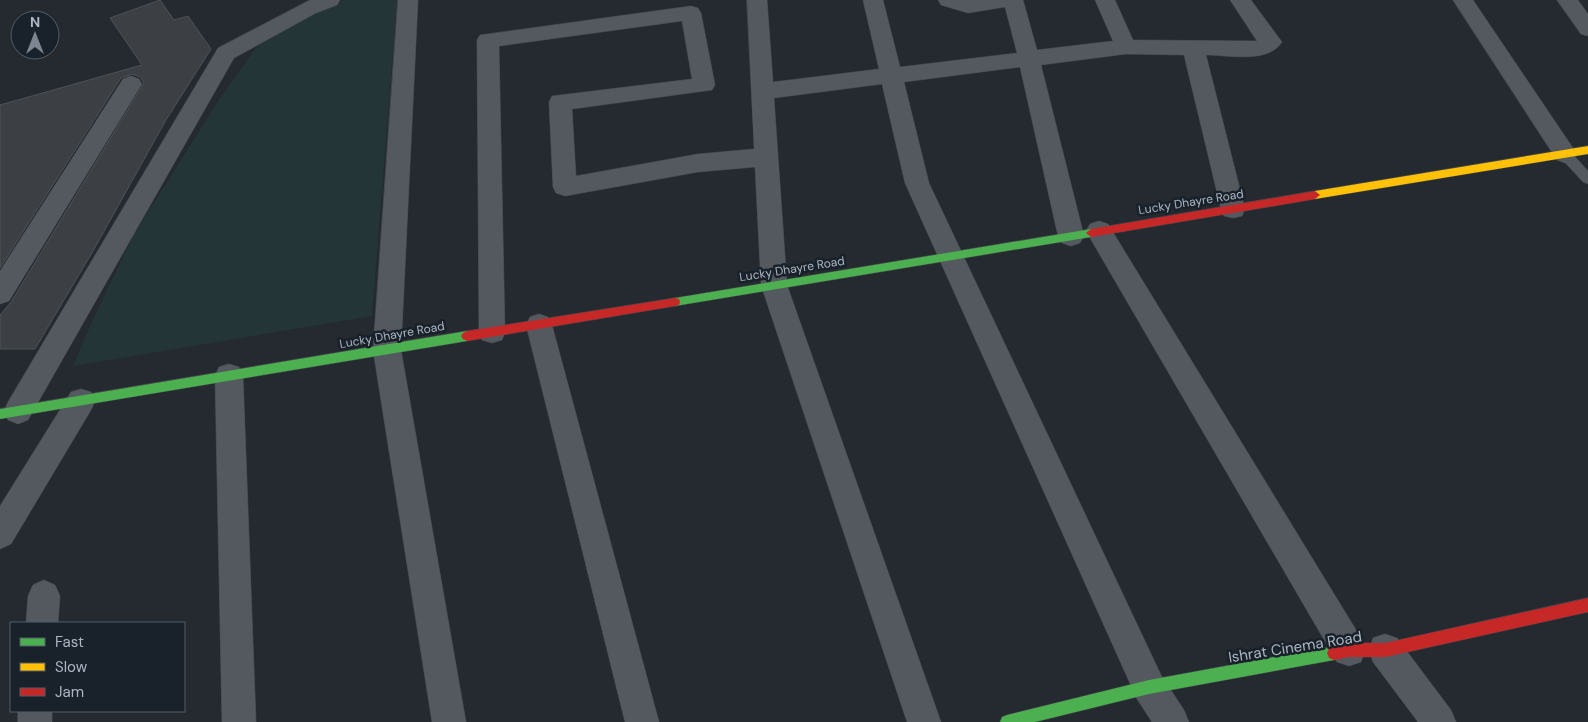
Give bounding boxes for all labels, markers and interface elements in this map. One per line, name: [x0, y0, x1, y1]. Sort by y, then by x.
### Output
north arrow: [10, 10, 60, 60]
text: N: [30, 13, 40, 31]
street label: Lucky Dhayre Road: [1137, 186, 1245, 218]
street label: Lucky Dhayre Road: [738, 253, 846, 285]
street label: Lucky Dhayre Road: [338, 318, 446, 352]
legend: [10, 622, 185, 712]
street label: Ishrat Cinema Road: [1227, 627, 1363, 667]
text: Fast: [55, 632, 84, 652]
text: Slow: [55, 657, 88, 677]
text: Jam: [55, 682, 84, 702]

